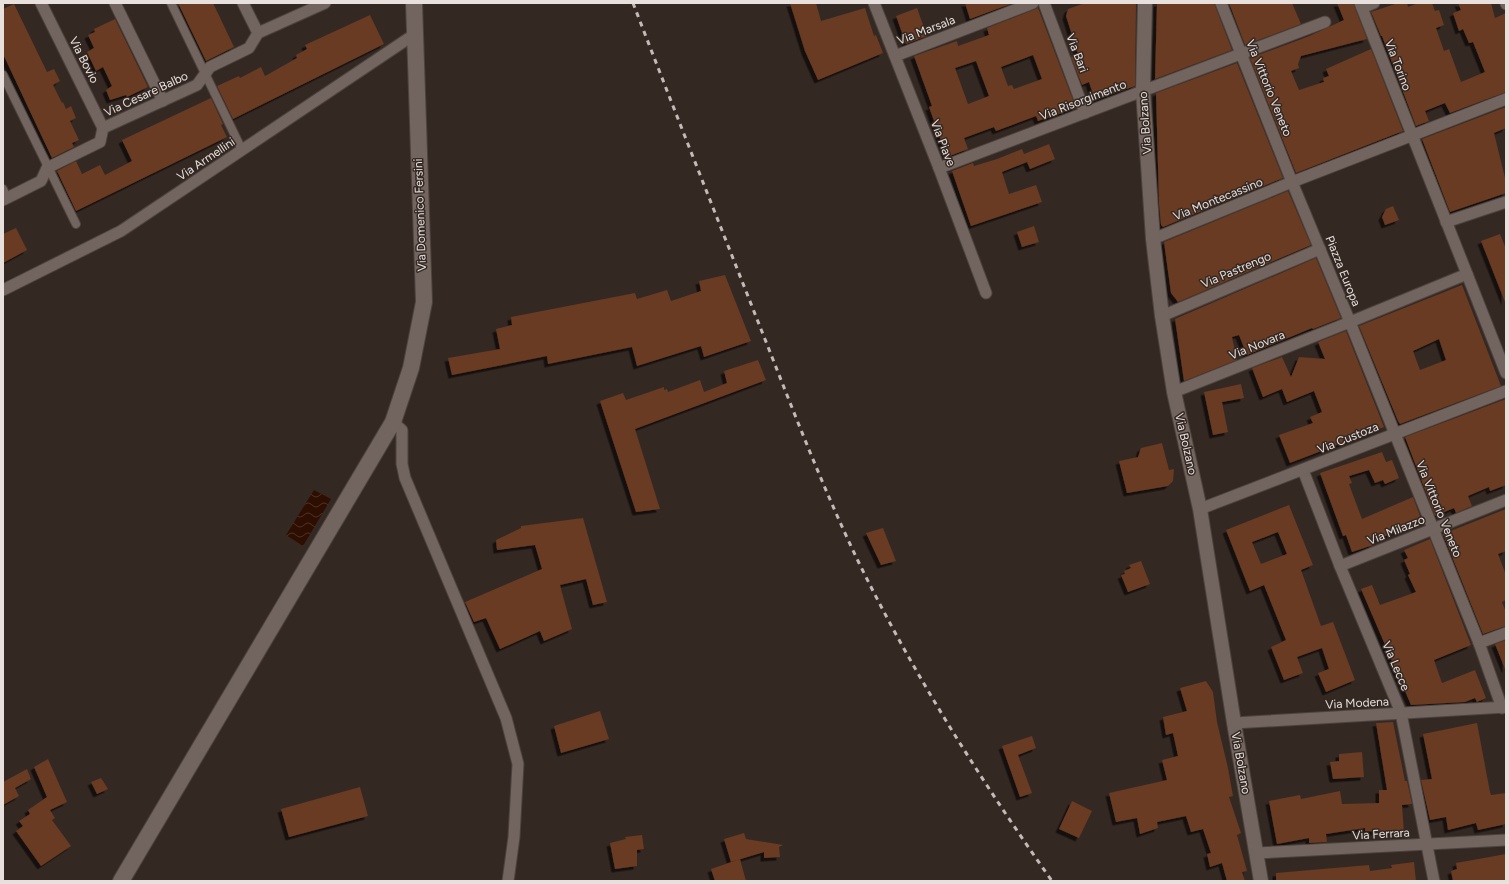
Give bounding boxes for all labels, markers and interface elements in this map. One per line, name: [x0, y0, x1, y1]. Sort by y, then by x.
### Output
street label: Via Marsala: [895, 13, 957, 47]
street label: Via Bari: [1063, 32, 1091, 74]
street label: Via Bovio: [66, 34, 102, 86]
street label: Via Vittorio Veneto: [1243, 38, 1295, 138]
street label: Via Torino: [1382, 38, 1414, 93]
street label: Via Cesare Balbo: [102, 68, 190, 120]
street label: Via Risorgimento: [1038, 77, 1128, 123]
street label: Via Bolzano: [1136, 91, 1154, 155]
street label: Via Piave: [928, 118, 958, 169]
street label: Via Armellini: [174, 135, 238, 183]
street label: Via Domenico Fersini: [411, 158, 429, 272]
street label: Via Montecassino: [1171, 175, 1265, 223]
street label: Piazza Europa: [1323, 234, 1363, 308]
street label: Via Pastrengo: [1199, 249, 1273, 291]
street label: Via Novara: [1227, 328, 1287, 362]
street label: Via Bolzano: [1172, 412, 1200, 476]
street label: Via Custoza: [1315, 419, 1381, 457]
street label: Via Vittorio Veneto: [1413, 459, 1465, 559]
street label: Via Milazzo: [1365, 512, 1427, 548]
street label: Via Lecce: [1379, 639, 1413, 693]
street label: Via Modena: [1325, 694, 1389, 712]
street label: Via Bolzano: [1229, 731, 1253, 795]
street label: Via Ferrara: [1352, 826, 1410, 842]

